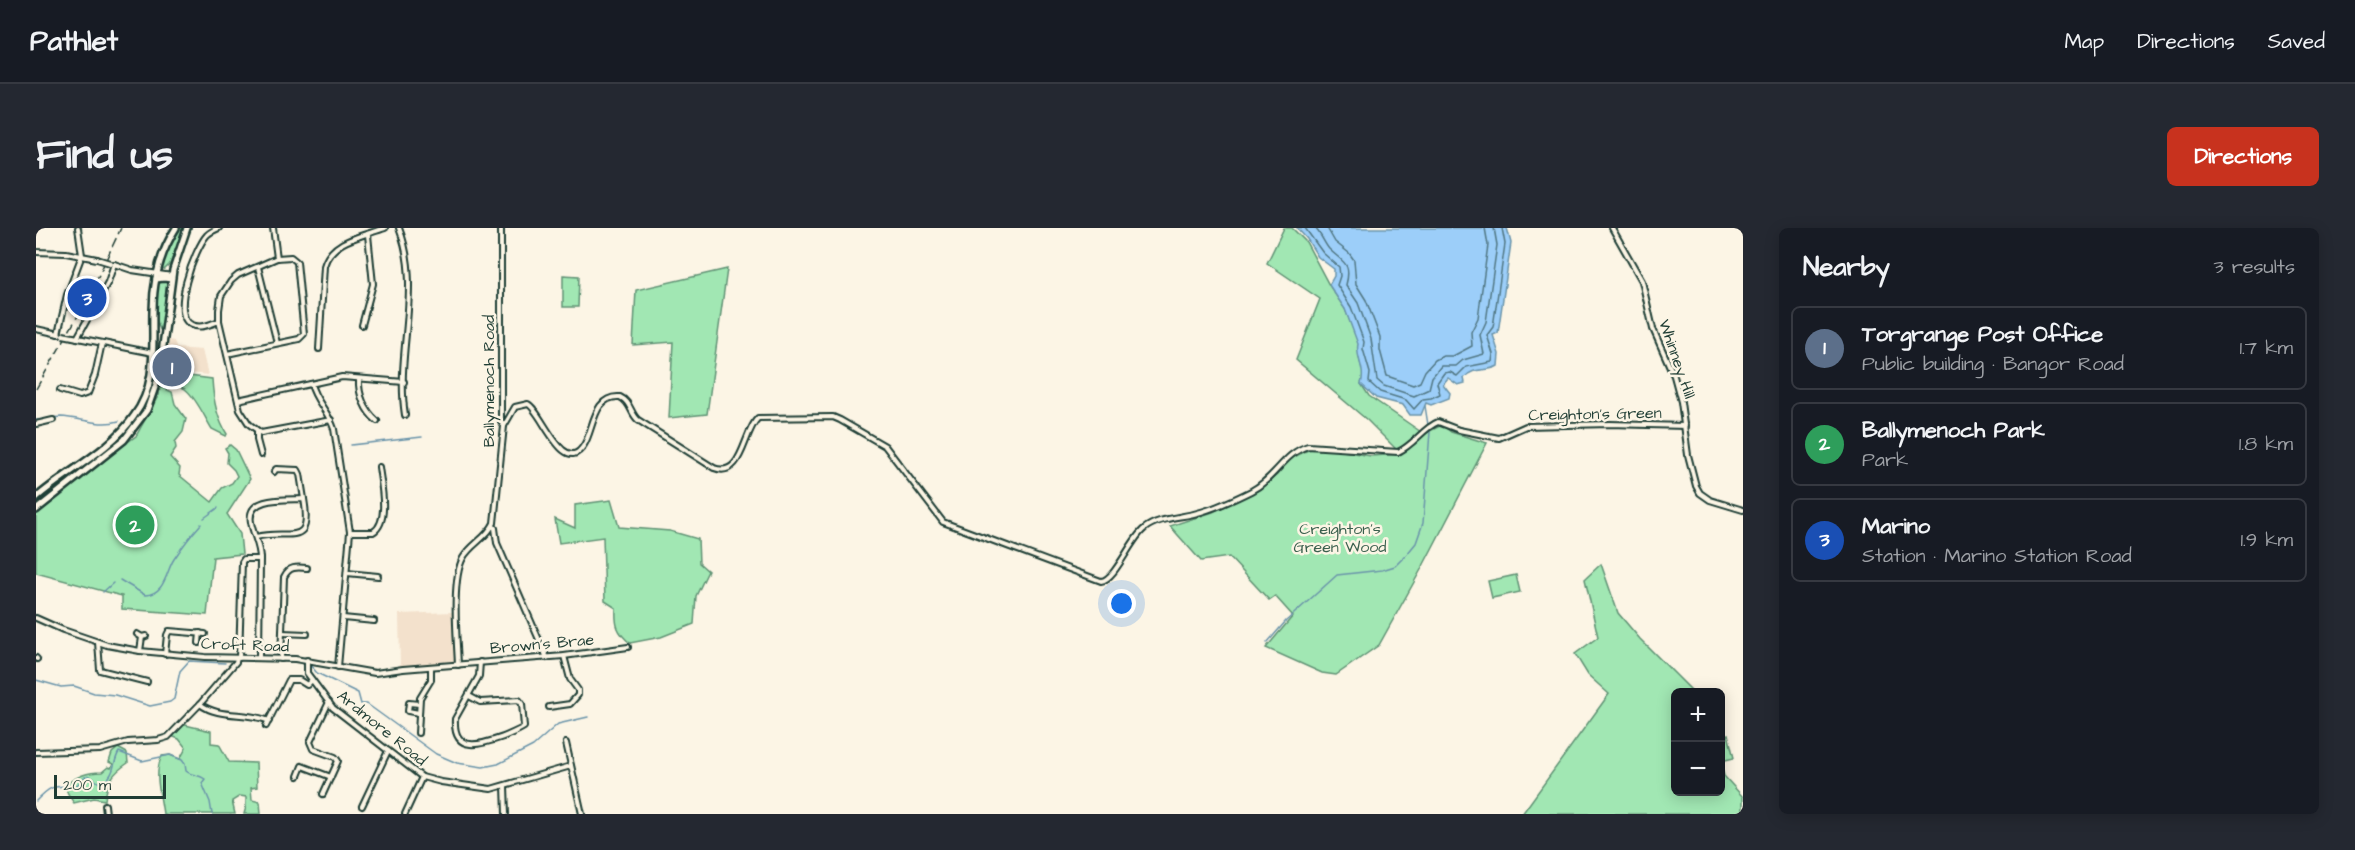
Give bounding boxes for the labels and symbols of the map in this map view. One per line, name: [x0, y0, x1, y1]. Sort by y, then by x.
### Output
pin: 3: [68, 276, 106, 320]
street label: Ballymenoch Road: [478, 315, 501, 447]
street label: Whinney Hill: [1652, 316, 1701, 402]
pin: 1: [152, 344, 192, 390]
street label: Creighton's Green: [1528, 402, 1662, 427]
pin: 2: [116, 502, 154, 548]
park label: Creighton's Green Wood: [1294, 518, 1386, 558]
your location: [1107, 589, 1136, 618]
street label: Brown's Brae: [489, 628, 595, 659]
street label: Croft Road: [201, 632, 289, 658]
street label: Ardmore Road: [333, 685, 431, 771]
scale bar: [54, 772, 166, 800]

